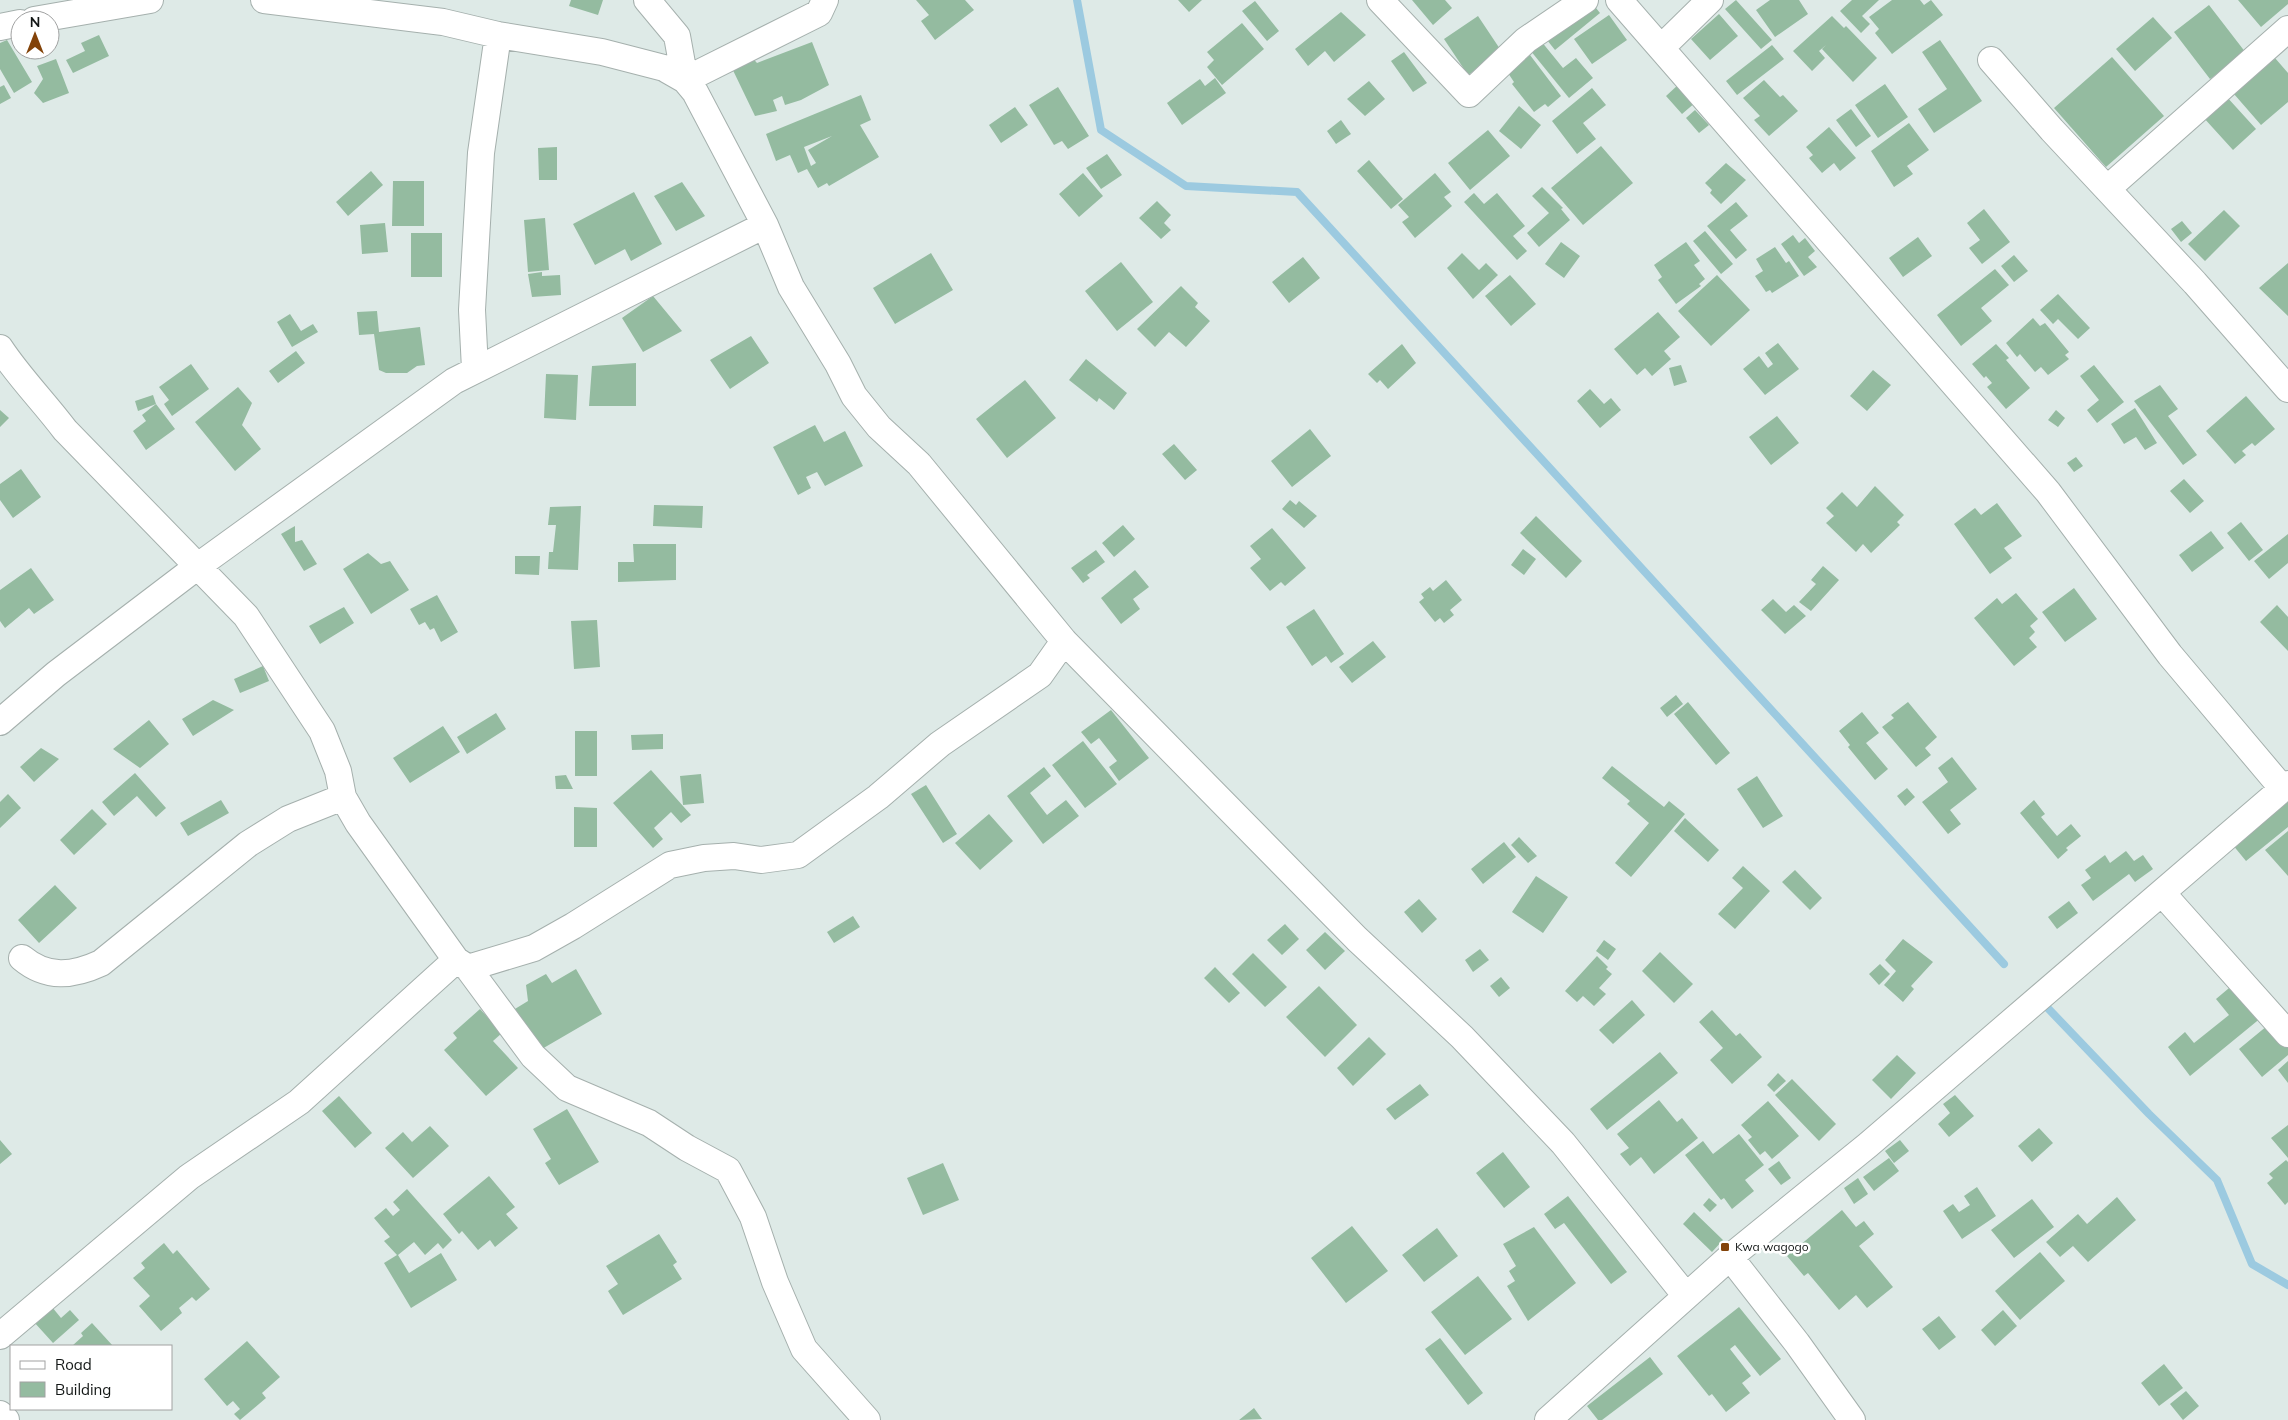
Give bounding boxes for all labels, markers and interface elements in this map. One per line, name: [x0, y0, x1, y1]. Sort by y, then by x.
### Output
north arrow: [10, 10, 60, 60]
text: N: [30, 13, 40, 31]
place label: Kwa wagogo: [1735, 1239, 1809, 1254]
marker: Kwa wagogo: [1719, 1241, 1731, 1253]
legend: [10, 1345, 172, 1410]
text: Road: [55, 1355, 92, 1374]
text: Building: [55, 1380, 111, 1399]

